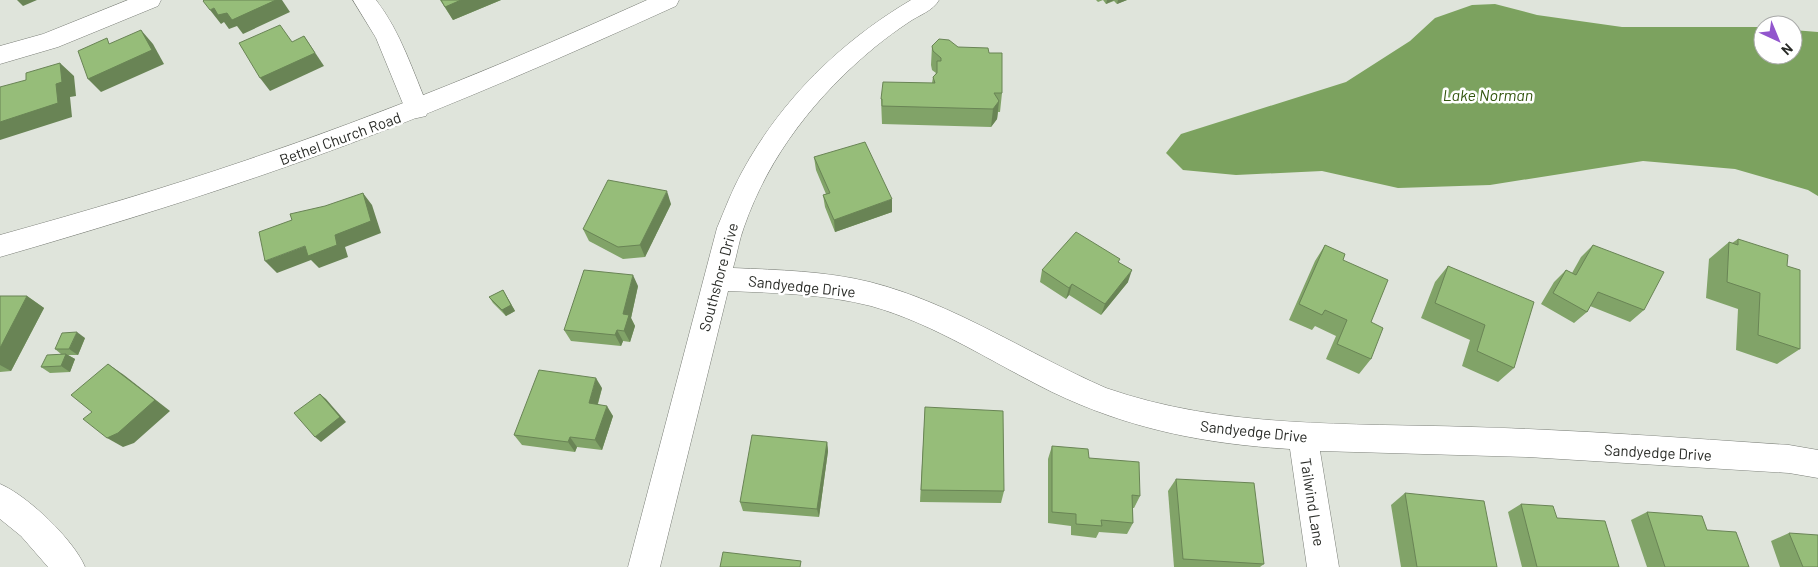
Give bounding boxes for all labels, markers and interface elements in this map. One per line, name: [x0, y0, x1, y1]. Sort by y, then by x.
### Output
north arrow: [1753, 15, 1803, 65]
text: N: [1778, 40, 1797, 59]
water label: Lake Norman: [1443, 85, 1533, 104]
street label: Bethel Church Road: [277, 108, 403, 168]
street label: Southshore Drive: [695, 221, 741, 333]
street label: Sandyedge Drive: [747, 271, 857, 301]
street label: Sandyedge Drive: [1199, 416, 1309, 446]
street label: Sandyedge Drive: [1604, 440, 1712, 464]
street label: Tailwind Lane: [1297, 457, 1329, 547]

